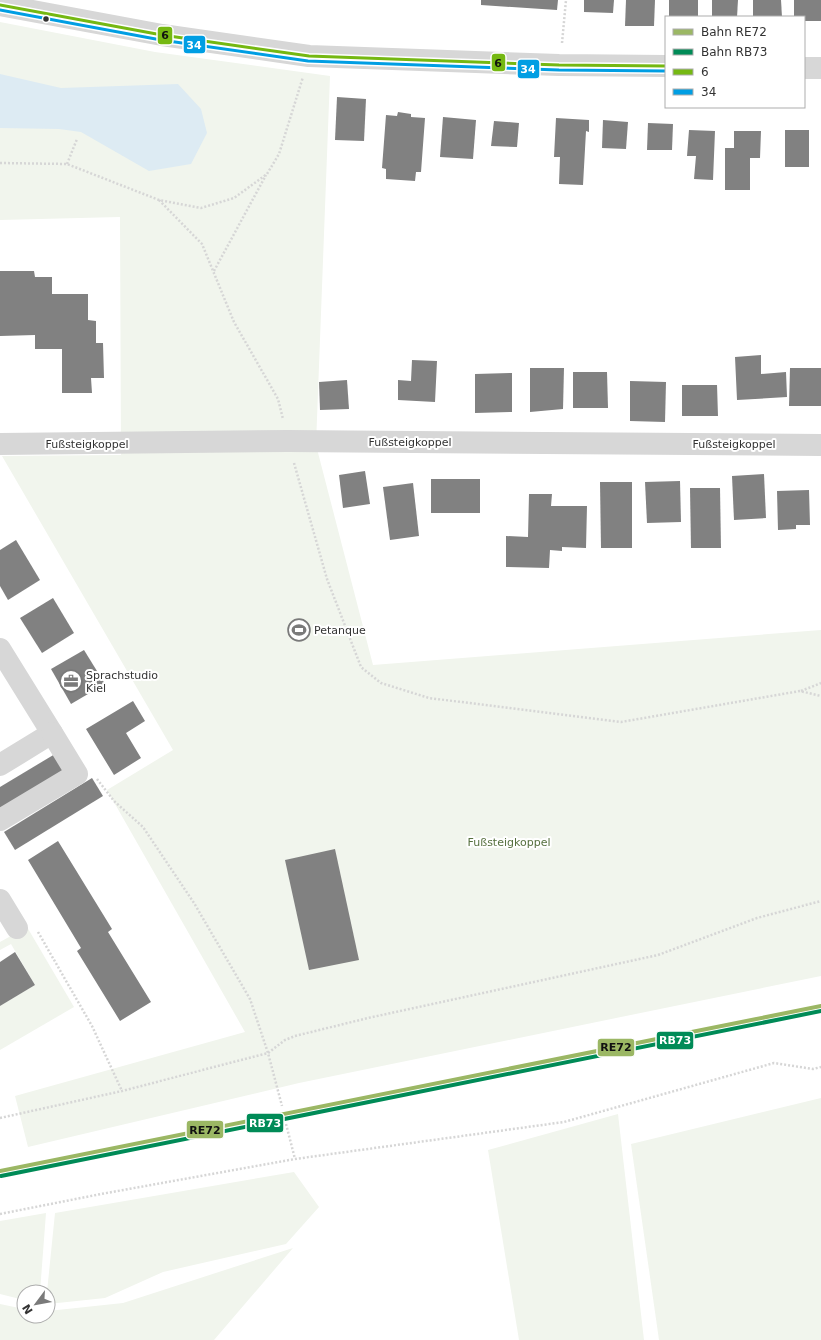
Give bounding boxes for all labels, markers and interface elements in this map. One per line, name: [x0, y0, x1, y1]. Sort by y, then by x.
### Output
unlabelled marker: [41, 14, 51, 24]
legend: [665, 16, 805, 108]
text: Bahn RE72: [701, 25, 767, 39]
line badge: 6: [157, 26, 173, 45]
text: 6: [161, 29, 169, 42]
line badge: 34: [183, 35, 206, 54]
text: 34: [186, 39, 202, 52]
text: Bahn RB73: [701, 45, 767, 59]
line badge: 6: [491, 53, 506, 72]
text: 6: [494, 57, 502, 70]
line badge: 34: [517, 59, 540, 79]
text: 34: [520, 63, 536, 76]
text: 6: [701, 65, 709, 79]
text: 34: [701, 85, 716, 99]
street label: Fußsteigkoppel: [369, 436, 451, 449]
street label: Fußsteigkoppel: [46, 438, 128, 451]
street label: Fußsteigkoppel: [693, 438, 775, 451]
sports icon: Petanque: [286, 617, 312, 643]
place label: Petanque: [314, 624, 366, 637]
office icon: Sprachstudio Kiel: [58, 668, 84, 694]
place label: Sprachstudio Kiel: [86, 669, 158, 695]
park label: Fußsteigkoppel: [468, 836, 550, 849]
line badge: RB73: [656, 1031, 694, 1050]
text: RB73: [659, 1034, 691, 1047]
line badge: RE72: [597, 1038, 635, 1057]
text: RE72: [600, 1041, 632, 1054]
line badge: RB73: [246, 1113, 284, 1133]
text: RB73: [249, 1117, 281, 1130]
line badge: RE72: [186, 1120, 224, 1139]
text: RE72: [189, 1124, 221, 1137]
north arrow: [16, 1284, 56, 1324]
text: N: [20, 1302, 36, 1316]

